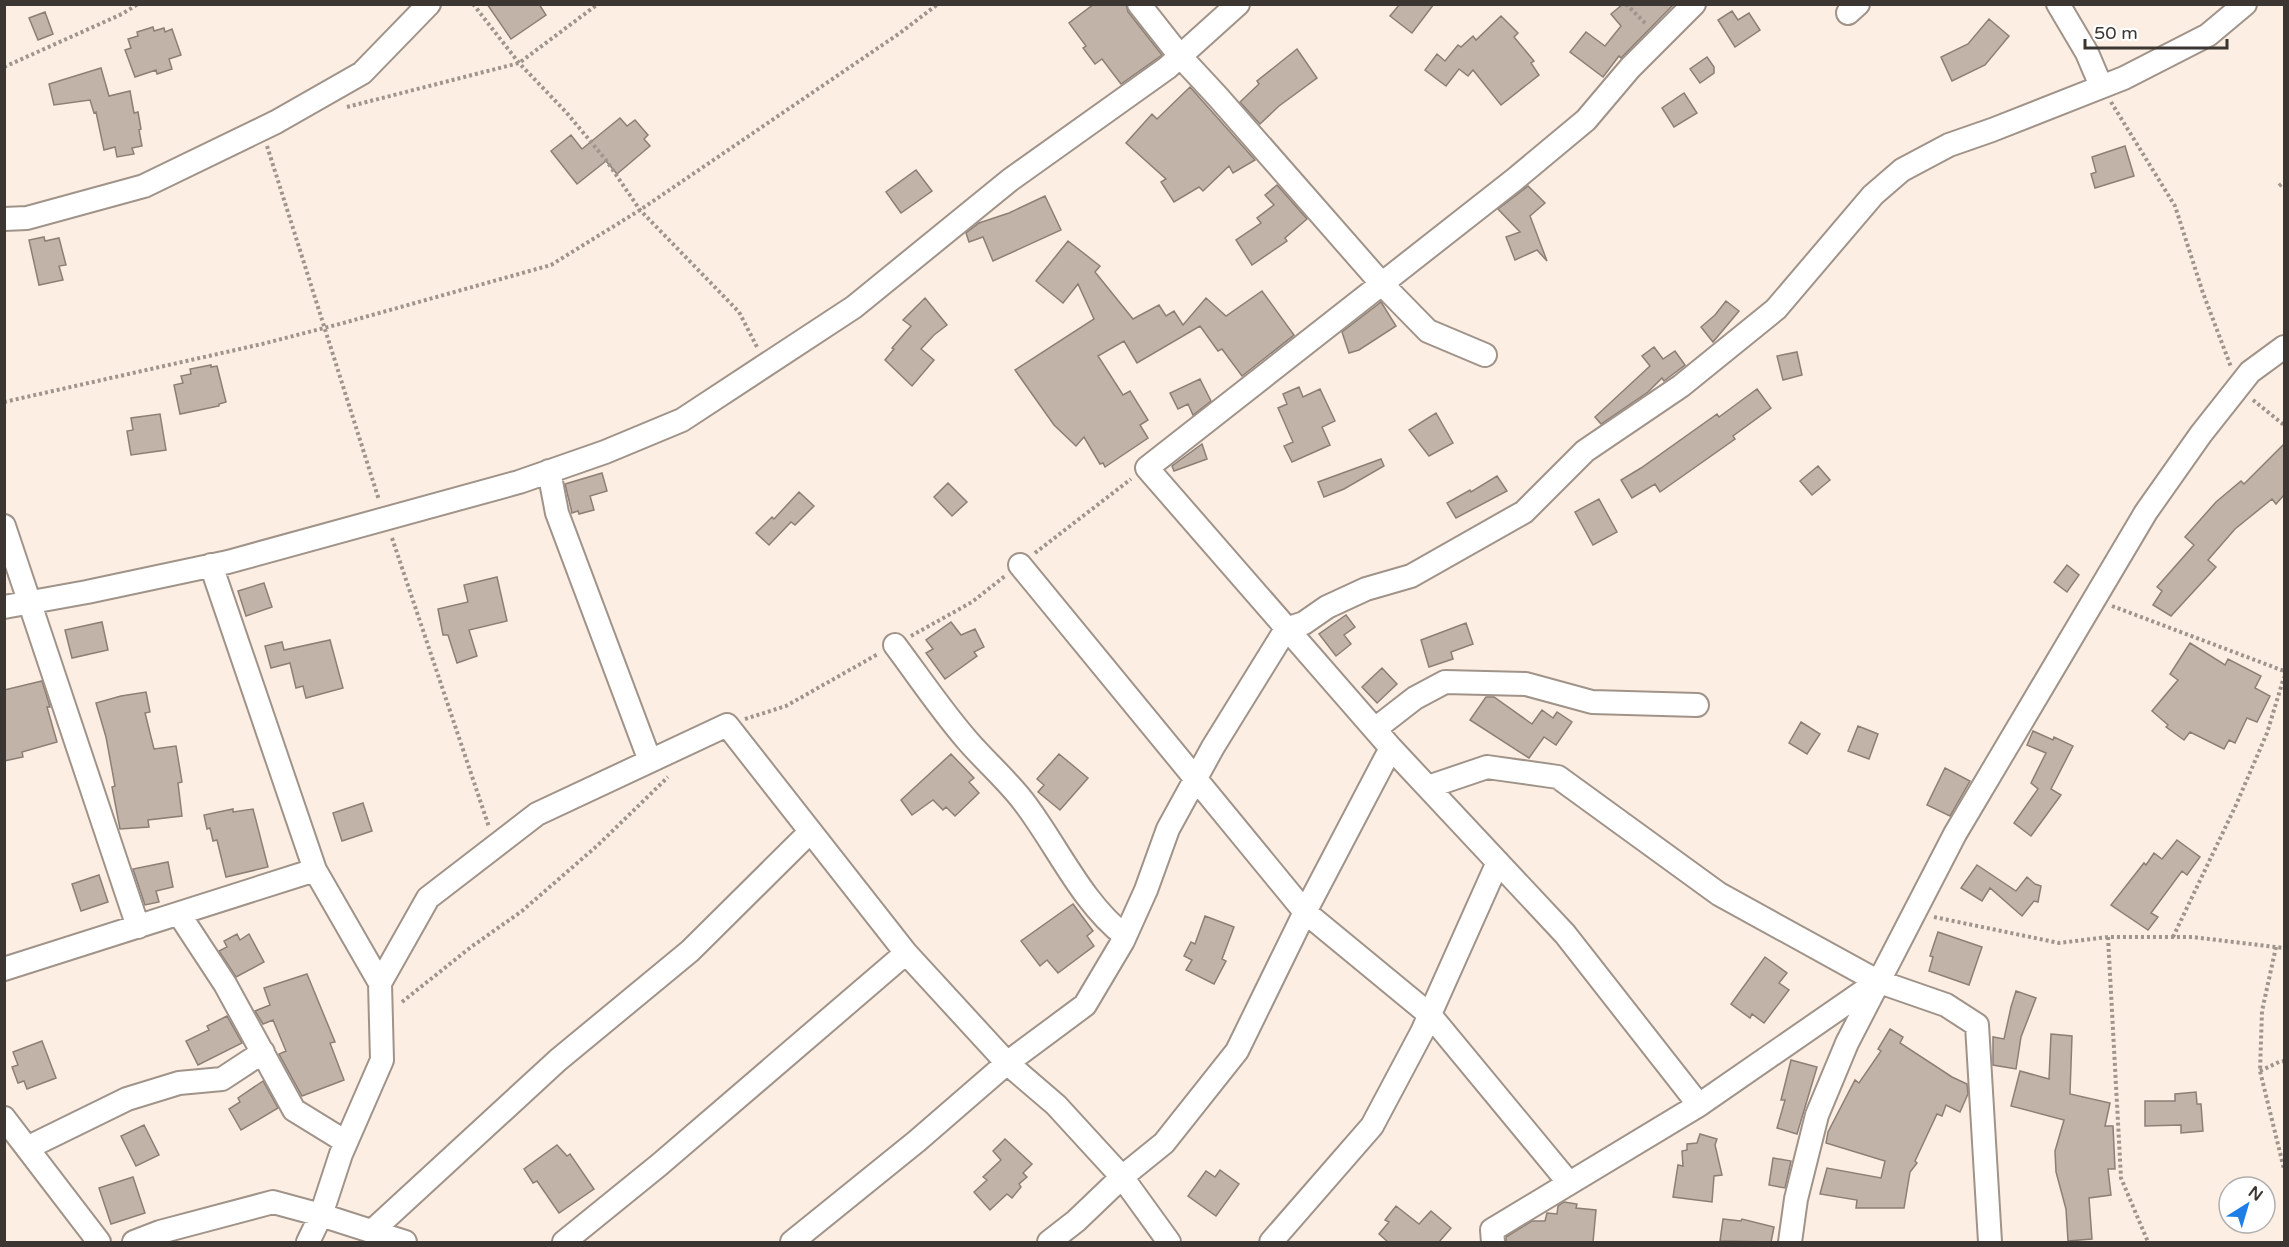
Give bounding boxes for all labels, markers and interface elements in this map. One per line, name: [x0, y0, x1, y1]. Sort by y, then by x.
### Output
scale bar: [2085, 12, 2228, 50]
text: 50 m: [2094, 22, 2138, 44]
north arrow: [2217, 1175, 2277, 1235]
text: N: [2244, 1182, 2267, 1206]

